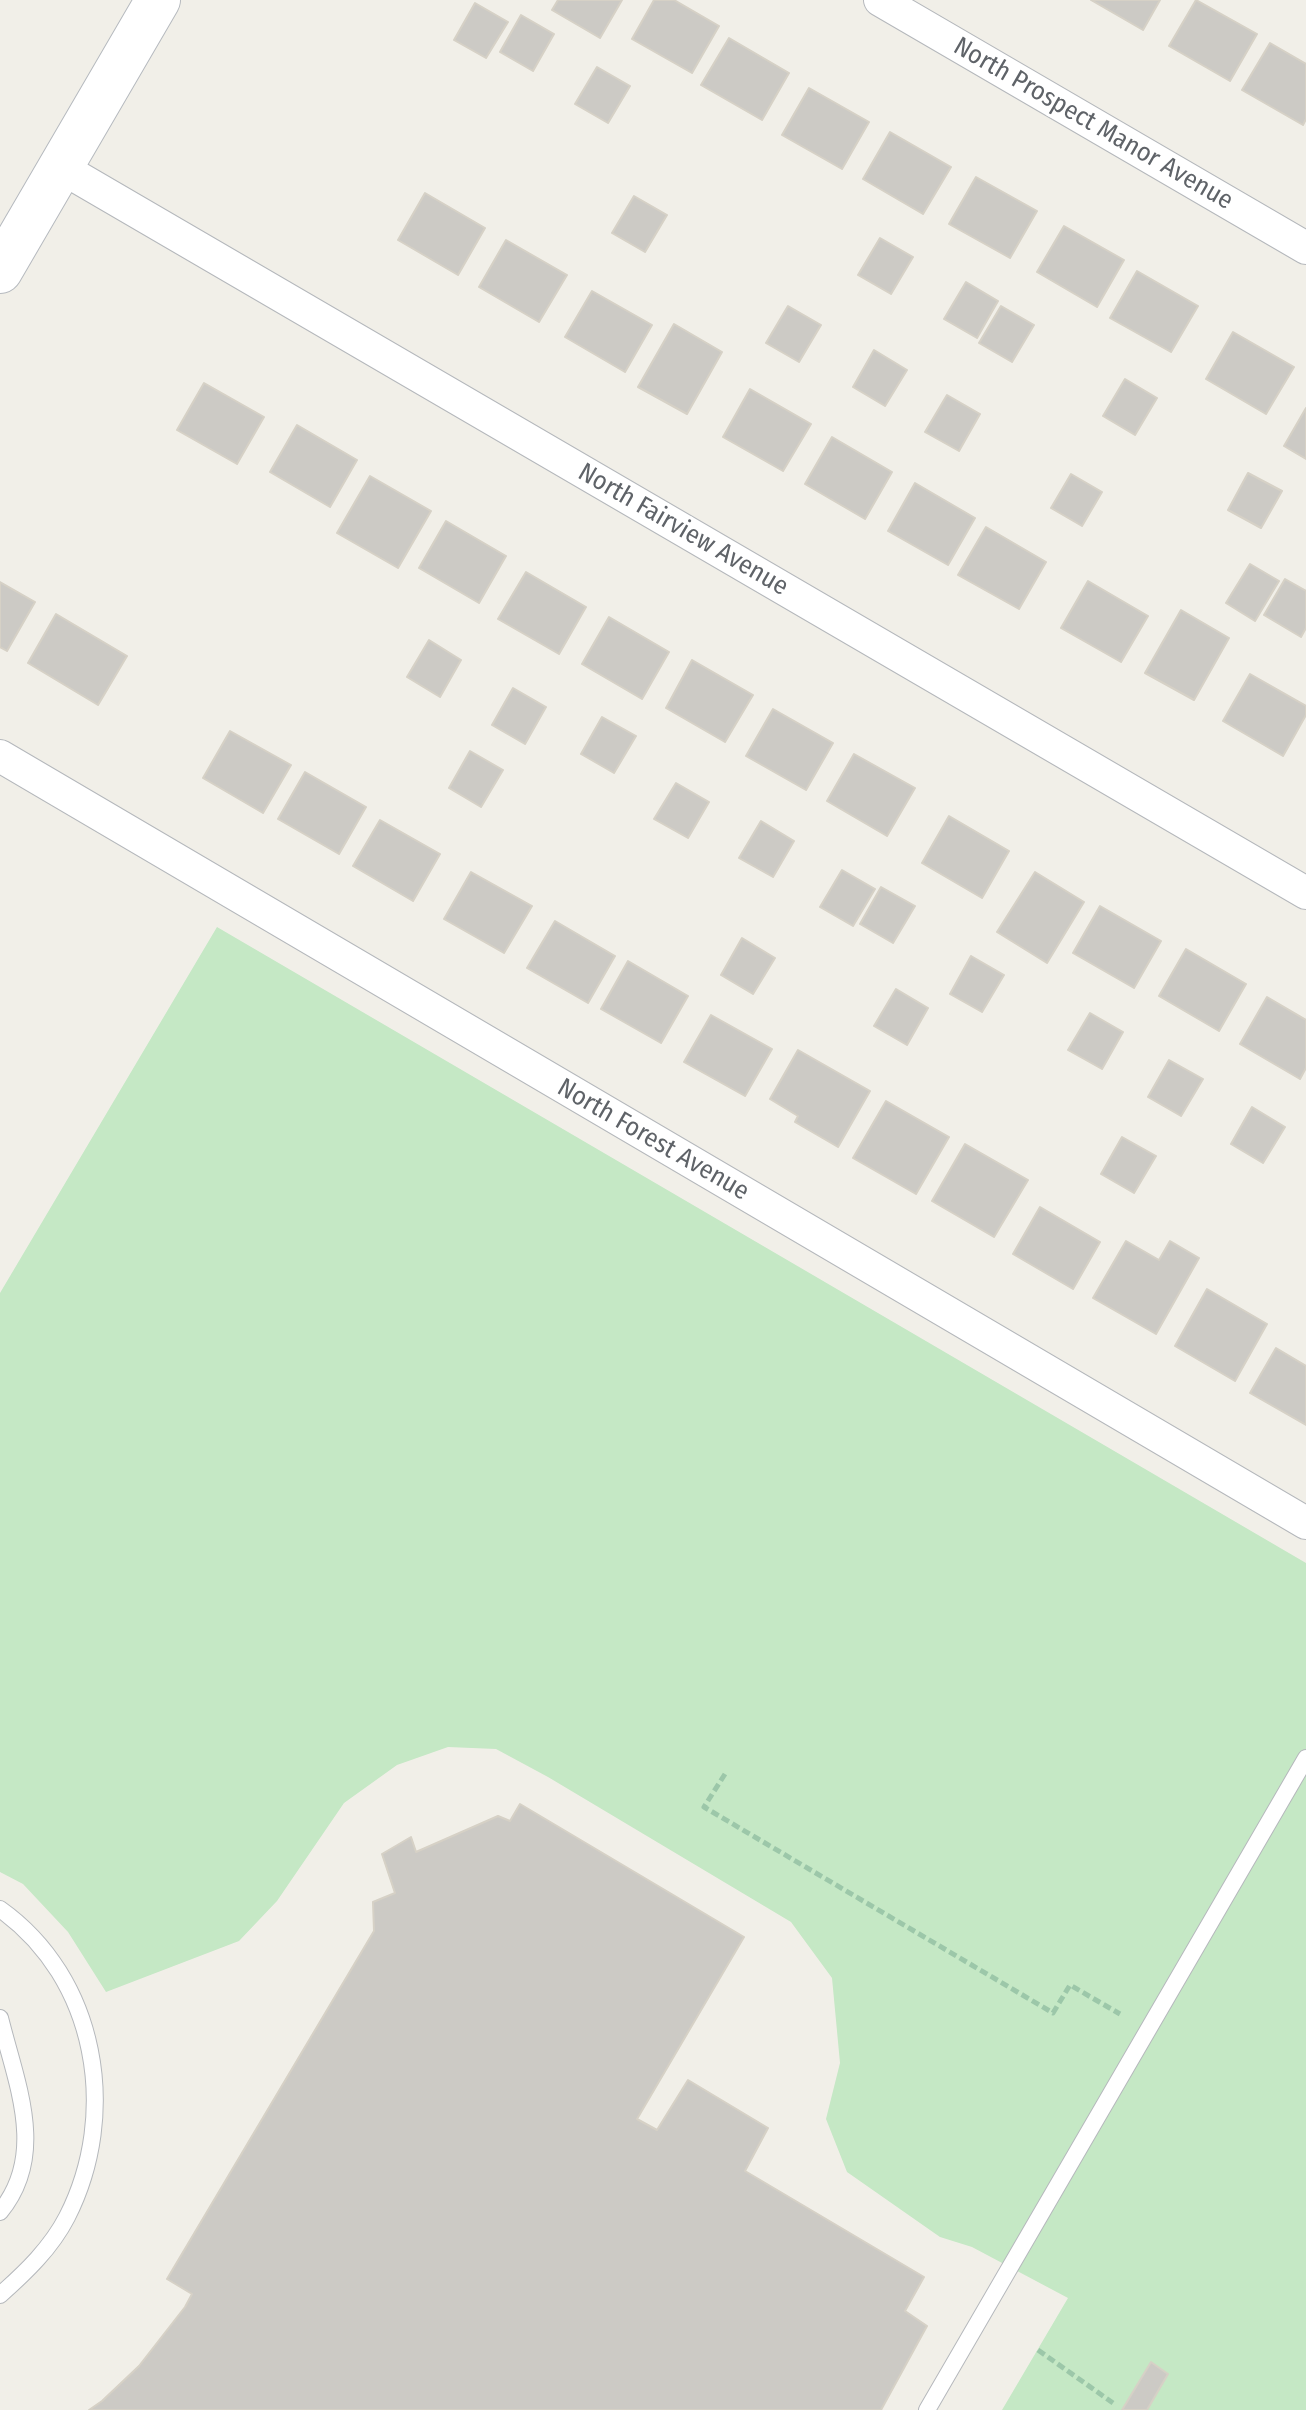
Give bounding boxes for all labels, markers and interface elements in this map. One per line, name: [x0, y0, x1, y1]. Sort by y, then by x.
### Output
street label: North Prospect Manor Avenue: [948, 31, 1238, 217]
street label: North Fairview Avenue: [572, 457, 794, 603]
street label: North Forest Avenue: [552, 1072, 754, 1208]

